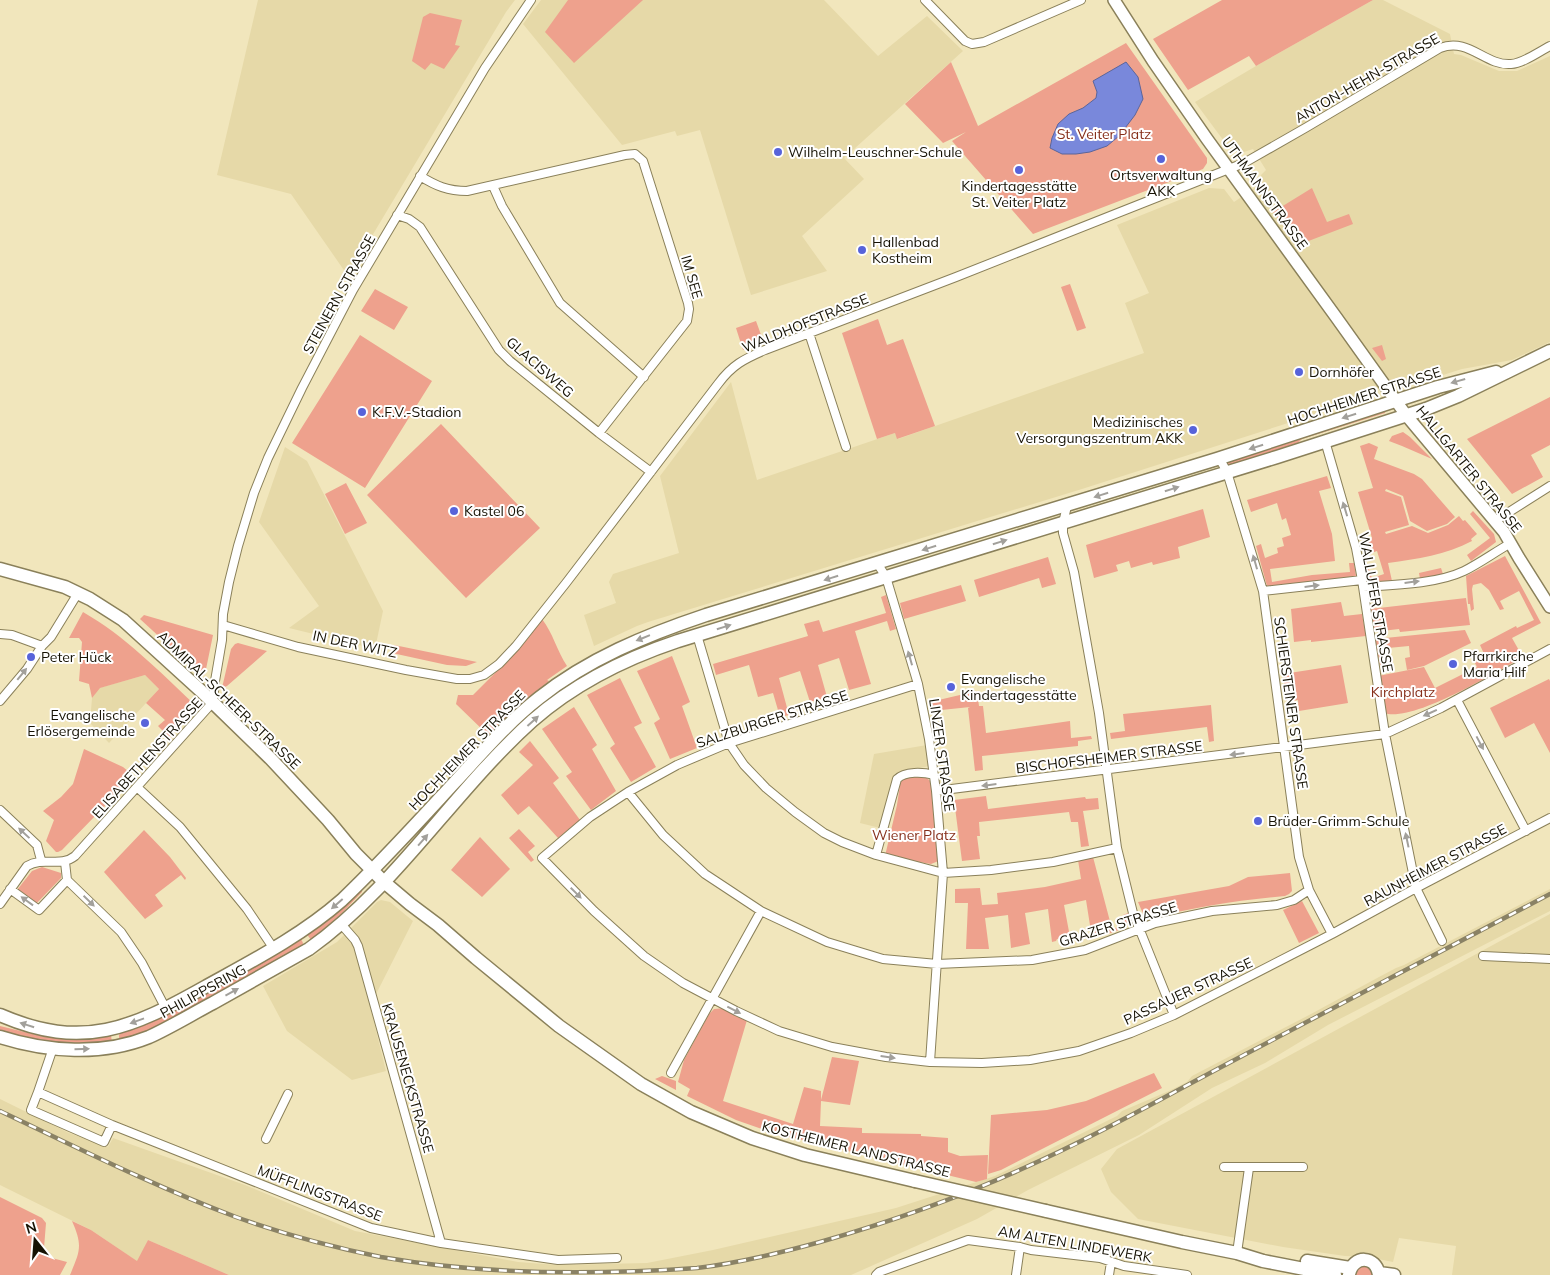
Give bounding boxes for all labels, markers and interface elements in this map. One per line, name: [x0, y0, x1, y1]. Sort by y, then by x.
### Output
street label: ANTON-HEHN-STRASSE: [1291, 29, 1443, 127]
park label: St. Veiter Platz: [1057, 125, 1151, 143]
street label: UTHMANNSTRASSE: [1218, 133, 1312, 253]
place label: Wilhelm-Leuschner-Schule: [788, 143, 962, 161]
marker: Wilhelm-Leuschner-Schule: [772, 146, 784, 158]
marker: Ortsverwaltung AKK: [1155, 153, 1167, 165]
marker: Kindertagesstätte St. Veiter Platz: [1013, 164, 1025, 176]
place label: Ortsverwaltung AKK: [1110, 166, 1212, 200]
place label: Kindertagesstätte St. Veiter Platz: [961, 177, 1077, 211]
street label: STEINERN STRASSE: [299, 231, 379, 357]
place label: Hallenbad Kostheim: [872, 233, 939, 267]
marker: Hallenbad Kostheim: [856, 244, 868, 256]
street label: IM SEE: [677, 253, 707, 301]
street label: WALDHOFSTRASSE: [739, 289, 871, 357]
street label: GLACISWEG: [503, 333, 577, 401]
street label: HOCHHEIMER STRASSE: [1285, 363, 1443, 429]
place label: Dornhöfer: [1309, 363, 1375, 381]
marker: Dornhöfer: [1293, 366, 1305, 378]
one-way arrow: [1450, 378, 1465, 386]
street label: HALLGARTER STRASSE: [1412, 402, 1526, 536]
place label: K.F.V.-Stadion: [372, 403, 461, 421]
marker: K.F.V.-Stadion: [356, 406, 368, 418]
place label: Medizinisches Versorgungszentrum AKK: [1016, 413, 1184, 447]
one-way arrow: [1341, 413, 1356, 420]
marker: Medizinisches Versorgungszentrum AKK: [1187, 424, 1199, 436]
one-way arrow: [1248, 443, 1263, 451]
one-way arrow: [1164, 485, 1179, 492]
one-way arrow: [1093, 492, 1108, 500]
one-way arrow: [1340, 501, 1348, 516]
place label: Kastel 06: [464, 502, 524, 520]
marker: Kastel 06: [448, 505, 460, 517]
street label: WALLUFER STRASSE: [1355, 531, 1397, 673]
one-way arrow: [992, 538, 1007, 545]
one-way arrow: [921, 544, 936, 552]
one-way arrow: [1251, 554, 1259, 569]
one-way arrow: [823, 574, 838, 582]
one-way arrow: [1404, 578, 1420, 586]
one-way arrow: [1304, 582, 1320, 590]
street label: SCHIERSTEINER STRASSE: [1270, 616, 1312, 790]
one-way arrow: [717, 622, 732, 630]
street label: IN DER WITZ: [311, 626, 399, 662]
street label: ADMIRAL-SCHEER-STRASSE: [154, 627, 304, 773]
one-way arrow: [635, 634, 650, 642]
place label: Pfarrkirche Maria Hilf: [1463, 647, 1534, 681]
place label: Peter Hück: [41, 648, 112, 666]
one-way arrow: [906, 650, 914, 665]
marker: Peter Hück: [25, 651, 37, 663]
marker: Pfarrkirche Maria Hilf: [1447, 658, 1459, 670]
one-way arrow: [17, 668, 28, 681]
place label: Evangelische Kindertagesstätte: [961, 670, 1077, 704]
marker: Evangelische Kindertagesstätte: [945, 681, 957, 693]
park label: Kirchplatz: [1371, 683, 1435, 701]
street label: HOCHHEIMER STRASSE: [405, 686, 529, 814]
street label: SALZBURGER STRASSE: [694, 686, 850, 752]
street label: ELISABETHENSTRASSE: [88, 694, 206, 822]
street label: LINZER STRASSE: [925, 697, 959, 813]
place label: Evangelische Erlösergemeinde: [27, 706, 135, 740]
one-way arrow: [1423, 710, 1437, 718]
one-way arrow: [527, 715, 539, 727]
marker: Evangelische Erlösergemeinde: [139, 717, 151, 729]
one-way arrow: [1476, 736, 1484, 750]
street label: BISCHOFSHEIMER STRASSE: [1015, 737, 1203, 777]
one-way arrow: [1228, 750, 1244, 758]
one-way arrow: [980, 781, 996, 789]
place label: Brüder-Grimm-Schule: [1268, 812, 1409, 830]
marker: Brüder-Grimm-Schule: [1252, 815, 1264, 827]
street label: RAUNHEIMER STRASSE: [1361, 820, 1509, 910]
park label: Wiener Platz: [872, 826, 956, 844]
one-way arrow: [19, 827, 31, 839]
one-way arrow: [1402, 832, 1410, 848]
one-way arrow: [417, 833, 428, 846]
one-way arrow: [570, 887, 582, 899]
one-way arrow: [82, 895, 94, 907]
one-way arrow: [20, 896, 34, 906]
one-way arrow: [330, 898, 343, 909]
street label: GRAZER STRASSE: [1057, 898, 1179, 950]
street label: PASSAUER STRASSE: [1121, 953, 1255, 1029]
street label: PHILIPPSRING: [157, 960, 249, 1022]
one-way arrow: [225, 988, 239, 996]
street label: KRAUSENECKSTRASSE: [378, 1001, 438, 1155]
one-way arrow: [727, 1006, 741, 1014]
one-way arrow: [129, 1017, 144, 1025]
one-way arrow: [20, 1021, 35, 1028]
one-way arrow: [75, 1045, 91, 1053]
one-way arrow: [881, 1053, 897, 1061]
street label: KOSTHEIMER LANDSTRASSE: [760, 1117, 952, 1181]
street label: MÜFFLINGSTRASSE: [255, 1161, 385, 1225]
north arrow: [10, 1215, 60, 1265]
text: N: [24, 1217, 39, 1238]
street label: AM ALTEN LINDEWERK: [997, 1222, 1154, 1267]

